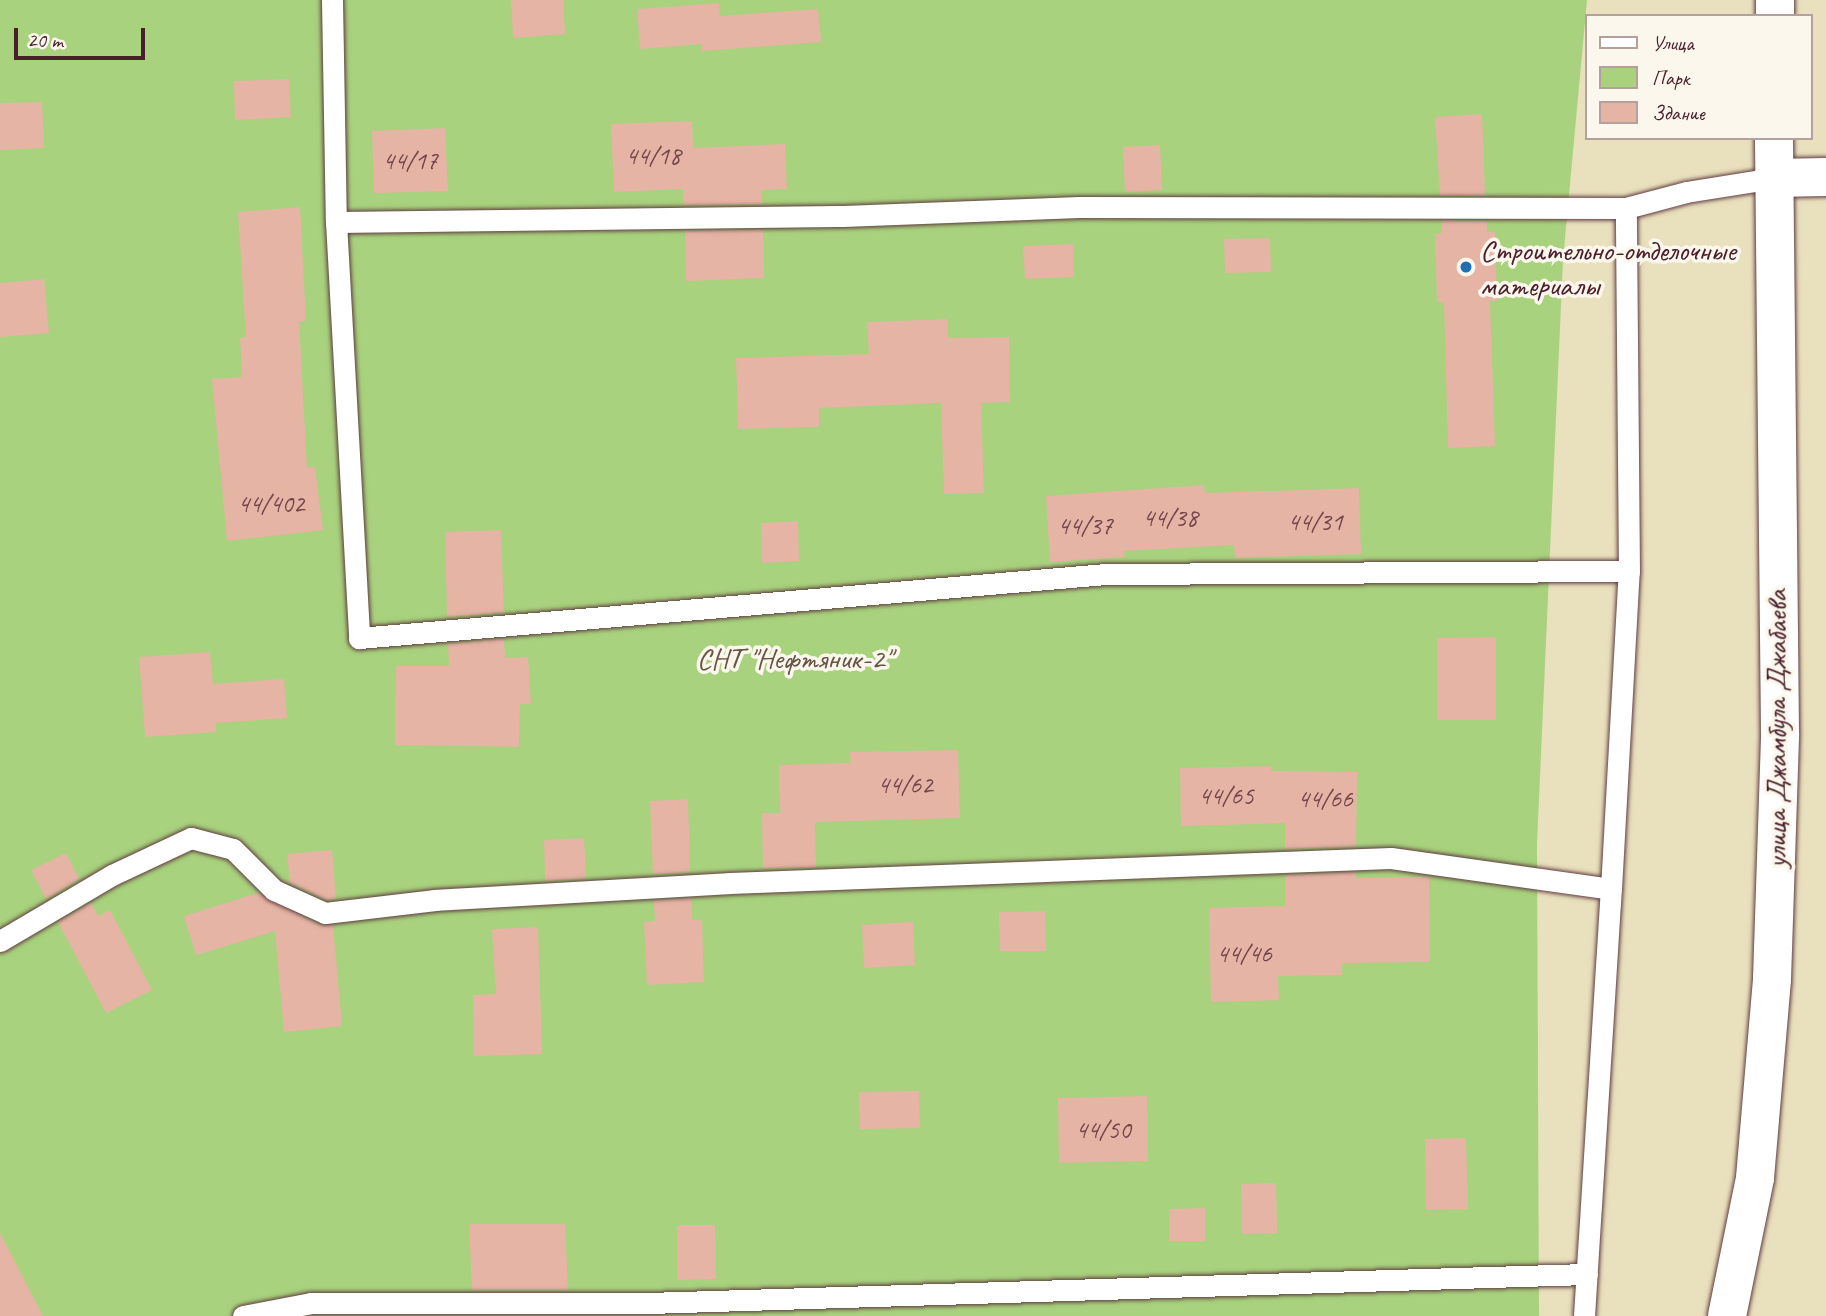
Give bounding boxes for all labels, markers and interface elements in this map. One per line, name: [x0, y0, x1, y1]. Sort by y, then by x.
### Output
scale bar: [18, 14, 149, 58]
legend: [1584, 14, 1812, 140]
text: 20 m: [27, 27, 63, 53]
text: Улица: [1652, 30, 1694, 56]
text: Парк: [1652, 65, 1689, 91]
text: Здание: [1652, 100, 1705, 126]
house number: 44/18: [625, 140, 681, 172]
house number: 44/17: [382, 145, 438, 177]
place label: Строительно-отделочные материалы: [1480, 232, 1736, 302]
marker: Строительно-отделочные материалы: [1458, 259, 1474, 275]
house number: 44/402: [237, 488, 305, 520]
house number: 44/38: [1142, 502, 1198, 534]
house number: 44/31: [1287, 506, 1343, 538]
house number: 44/37: [1057, 510, 1113, 542]
street label: улица Джамбула Джабаева: [1758, 587, 1794, 871]
park label: СНТ "Нефтяник-2": [697, 640, 891, 676]
house number: 44/62: [877, 769, 933, 801]
house number: 44/65: [1198, 780, 1254, 812]
house number: 44/66: [1297, 783, 1353, 815]
house number: 44/46: [1216, 938, 1272, 970]
house number: 44/50: [1075, 1114, 1131, 1146]

